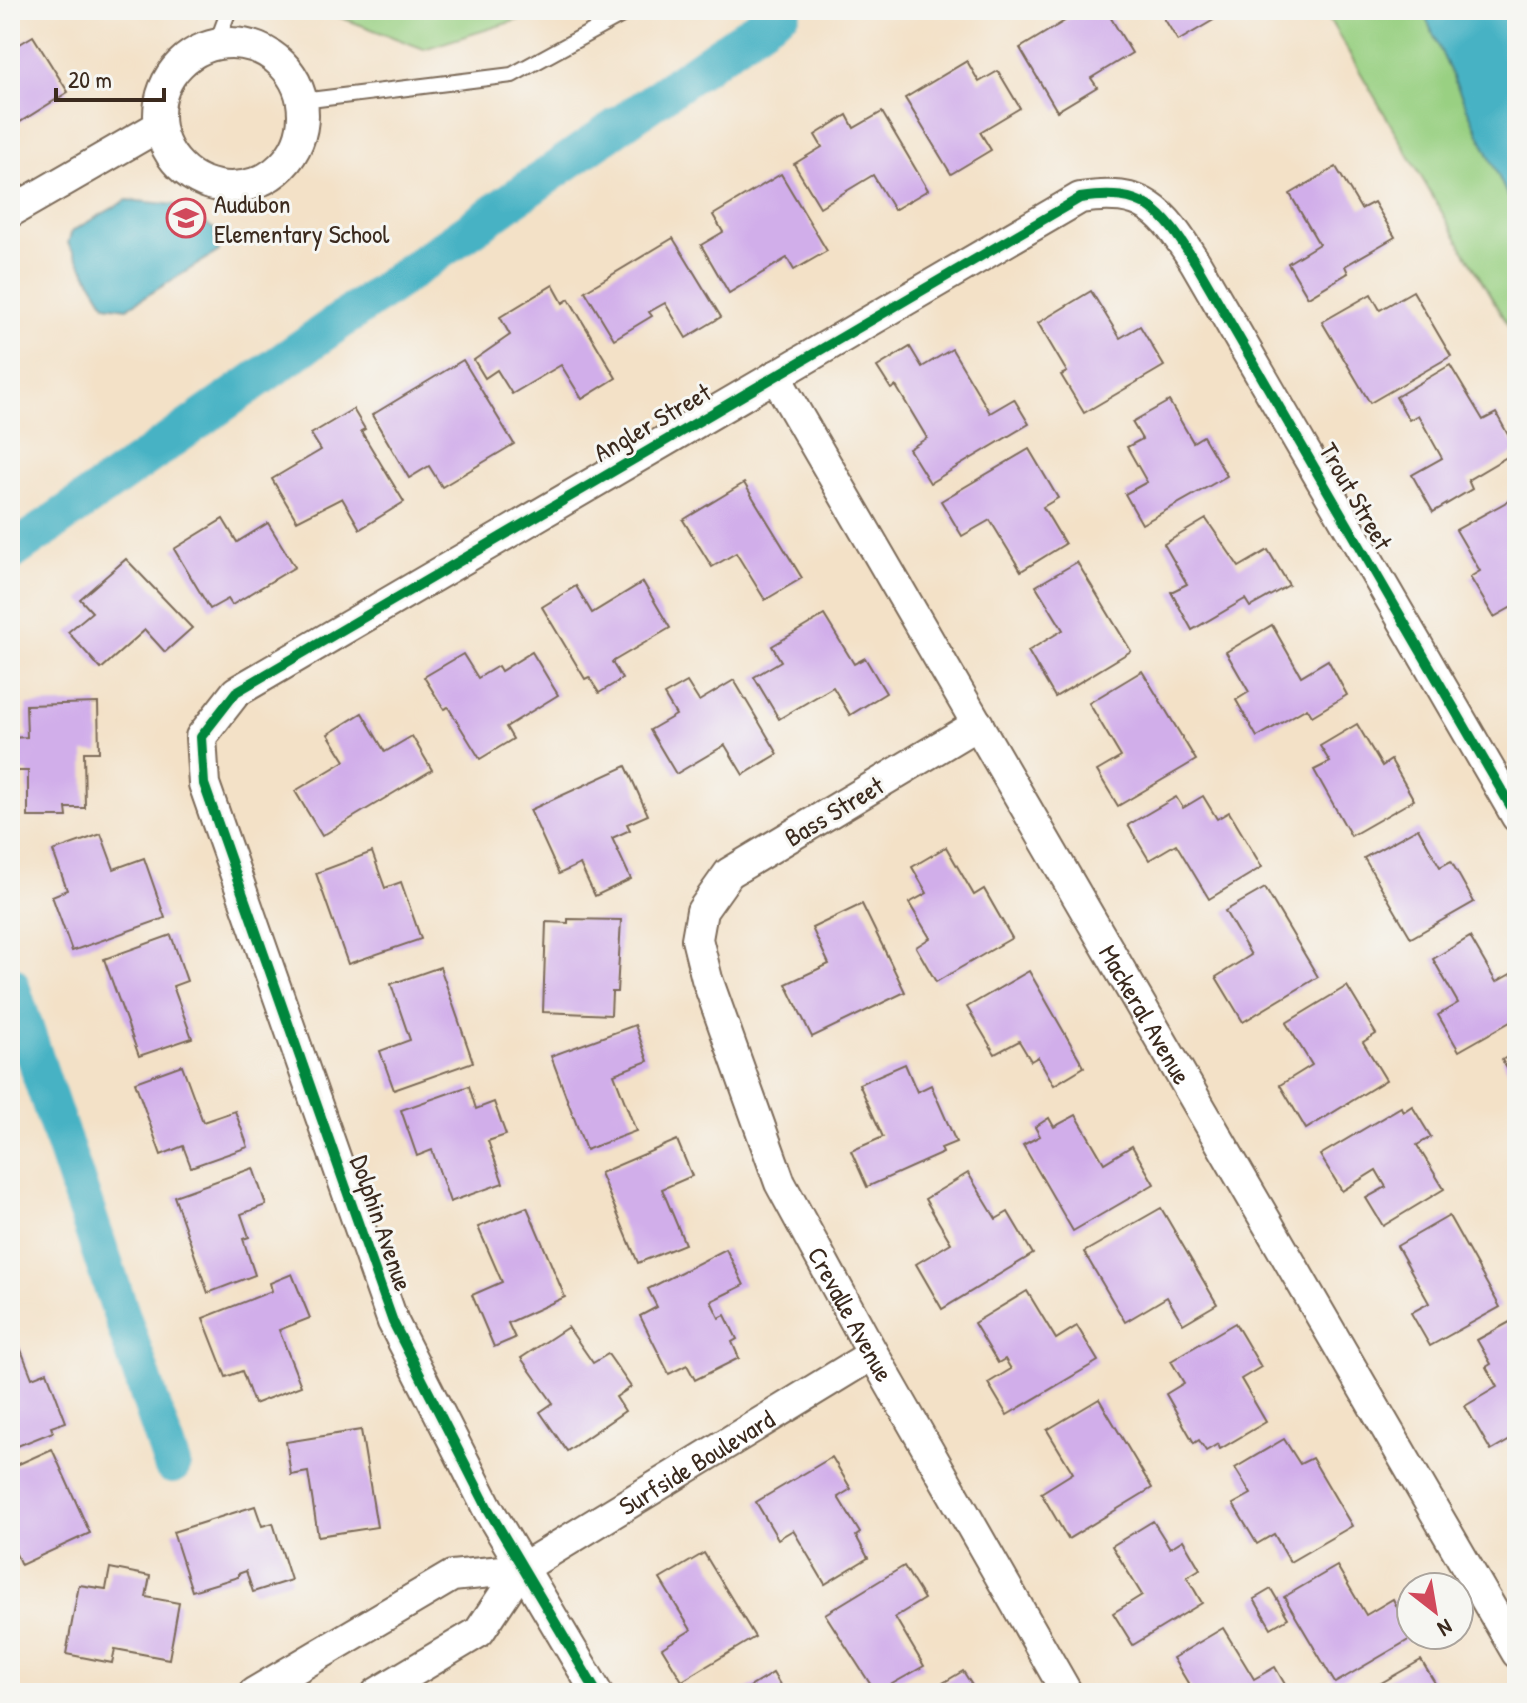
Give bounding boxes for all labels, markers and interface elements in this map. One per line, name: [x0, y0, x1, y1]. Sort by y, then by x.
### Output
scale bar: [56, 52, 164, 102]
text: 20 m: [68, 63, 112, 95]
place label: Audubon Elementary School: [214, 186, 390, 251]
school or university icon: Audubon Elementary School: [165, 197, 207, 239]
street label: Angler Street: [587, 374, 718, 470]
street label: Trout Street: [1311, 436, 1401, 557]
street label: Bass Street: [778, 767, 891, 854]
street label: Mackeral Avenue: [1091, 938, 1200, 1090]
street label: Dolphin Avenue: [342, 1151, 422, 1295]
street label: Crevalle Avenue: [800, 1240, 902, 1388]
street label: Surfside Boulevard: [612, 1401, 781, 1523]
north arrow: [1395, 1571, 1475, 1651]
text: N: [1432, 1612, 1458, 1644]

